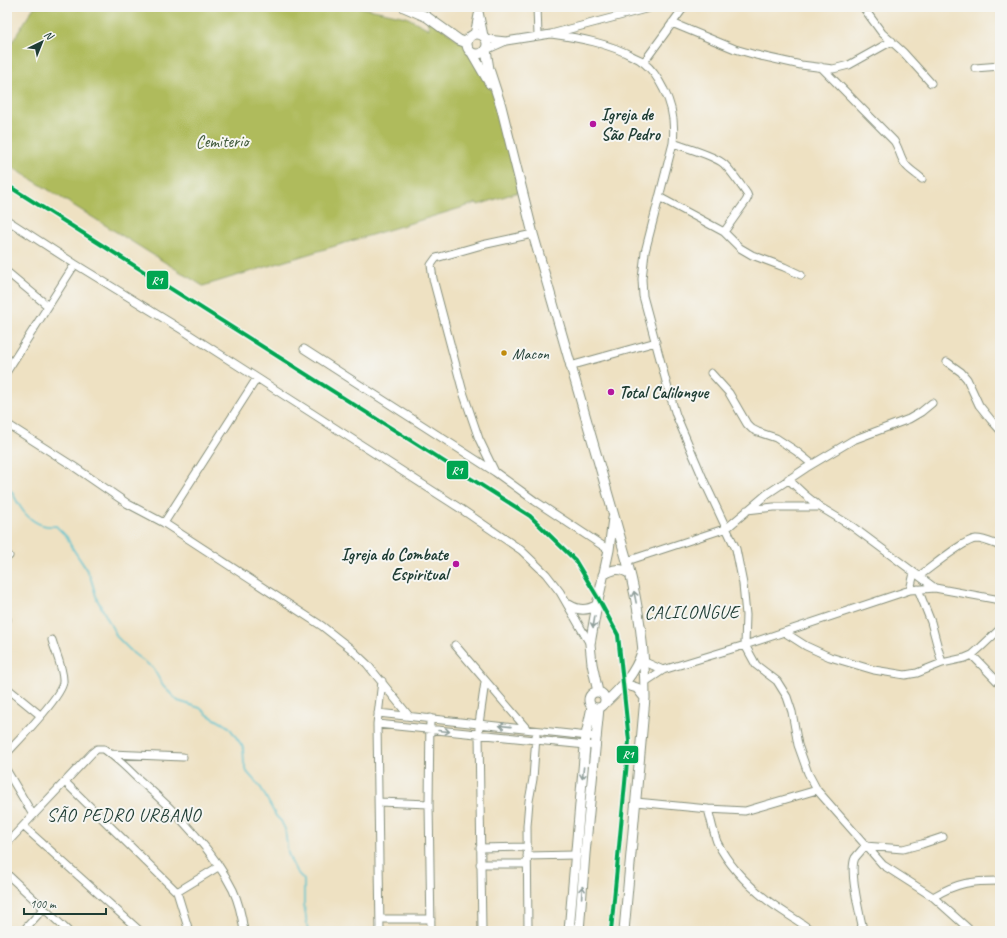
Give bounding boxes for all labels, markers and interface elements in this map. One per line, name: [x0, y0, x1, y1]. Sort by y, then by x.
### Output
north arrow: [22, 22, 62, 62]
text: N: [42, 27, 58, 44]
place label: Igreja de São Pedro: [601, 104, 662, 145]
marker: Igreja de São Pedro: [588, 119, 598, 129]
park label: Cemiterio: [196, 131, 250, 152]
line badge: R1: [146, 270, 169, 290]
text: R1: [152, 273, 164, 287]
place label: Macon: [512, 344, 550, 364]
marker: Macon: [499, 348, 509, 358]
place label: Total Calilongue: [619, 382, 710, 403]
marker: Total Calilongue: [606, 387, 616, 397]
line badge: R1: [446, 460, 469, 480]
text: R1: [452, 463, 464, 477]
place label: Igreja do Combate Espiritual: [341, 544, 451, 585]
marker: Igreja do Combate Espiritual: [451, 559, 461, 569]
one-way arrow: [631, 590, 639, 603]
district label: CALILONGUE: [644, 601, 741, 623]
one-way arrow: [590, 615, 598, 628]
one-way arrow: [499, 723, 512, 730]
one-way arrow: [437, 727, 450, 735]
line badge: R1: [616, 745, 639, 764]
text: R1: [623, 747, 635, 761]
one-way arrow: [579, 766, 587, 779]
district label: SÃO PEDRO URBANO: [47, 804, 202, 826]
one-way arrow: [579, 886, 586, 899]
scale bar: [24, 890, 106, 916]
text: 100 m: [30, 896, 57, 912]

